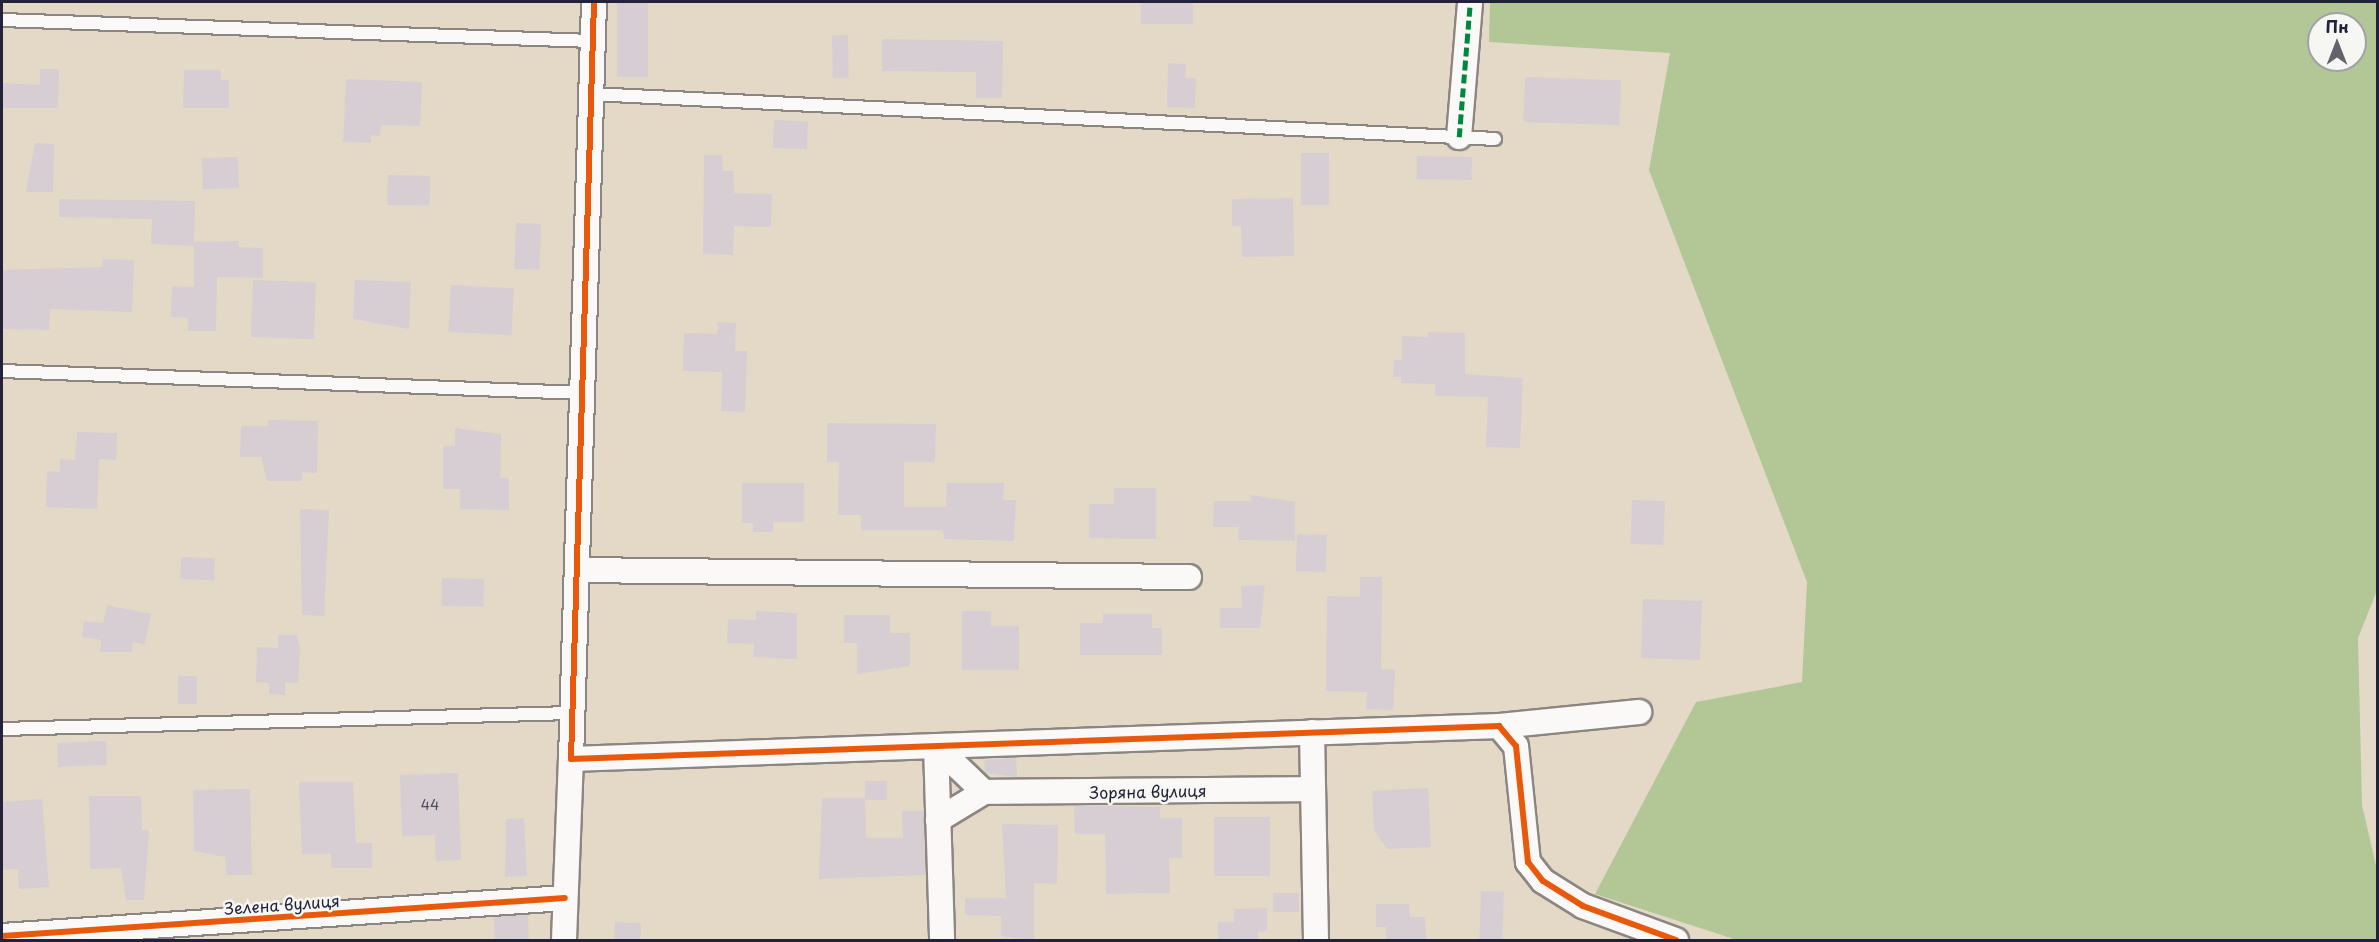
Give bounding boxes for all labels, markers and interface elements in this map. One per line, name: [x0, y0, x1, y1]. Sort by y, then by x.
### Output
north arrow: [2307, 12, 2367, 72]
text: Пн: [2325, 14, 2349, 38]
street label: Зоряна вулиця: [1089, 780, 1207, 802]
house number: 44: [421, 797, 439, 813]
street label: Зелена вулиця: [223, 890, 341, 918]

